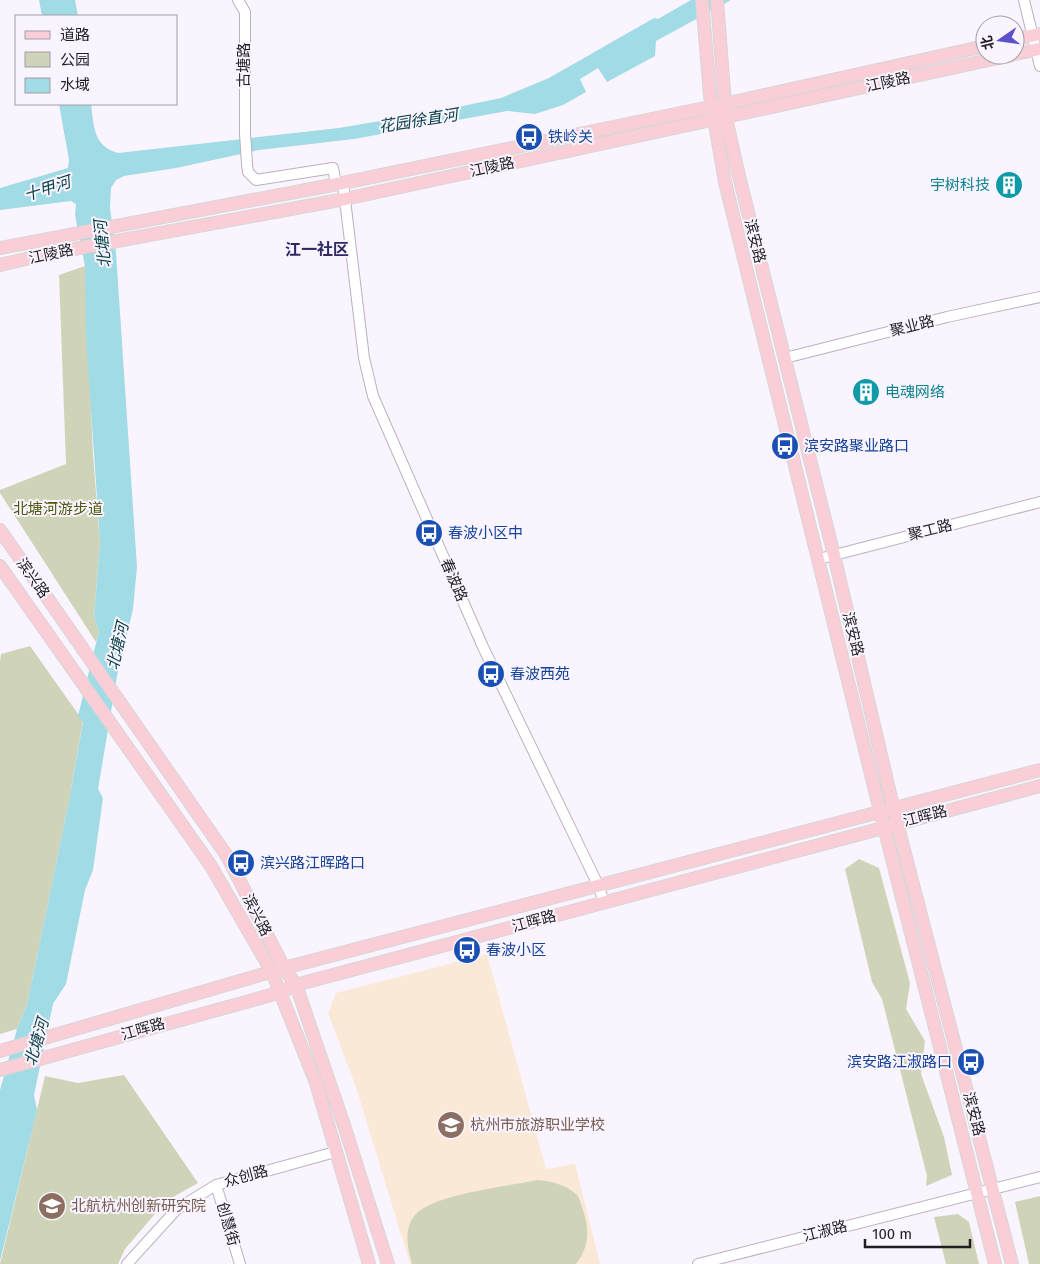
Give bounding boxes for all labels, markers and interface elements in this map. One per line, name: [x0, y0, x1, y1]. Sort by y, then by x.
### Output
legend: [15, 15, 178, 105]
north arrow: [975, 15, 1025, 65]
text: 道路: [60, 26, 90, 44]
text: 北: [978, 34, 998, 52]
street label: 古塘路: [235, 42, 253, 88]
text: 公园: [60, 51, 90, 69]
street label: 江陵路: [864, 69, 912, 95]
text: 水域: [60, 76, 90, 94]
water label: 花园徐直河: [377, 104, 462, 136]
bus stop icon: 铁岭关: [514, 122, 544, 152]
place label: 铁岭关: [548, 128, 593, 146]
street label: 江陵路: [468, 154, 516, 180]
building icon: 宇树科技: [994, 170, 1024, 200]
water label: 十甲河: [21, 171, 76, 205]
place label: 宇树科技: [930, 176, 990, 194]
water label: 北塘河: [90, 216, 114, 269]
street label: 滨安路: [741, 217, 769, 265]
district label: 江一社区: [285, 240, 349, 259]
street label: 江陵路: [27, 241, 75, 267]
street label: 聚业路: [888, 312, 936, 340]
building icon: 电魂网络: [851, 377, 881, 407]
place label: 电魂网络: [885, 383, 945, 401]
bus stop icon: 滨安路聚业路口: [770, 431, 800, 461]
place label: 滨安路聚业路口: [804, 437, 909, 455]
park label: 北塘河游步道: [13, 500, 103, 518]
street label: 聚工路: [906, 516, 954, 544]
bus stop icon: 春波小区中: [414, 518, 444, 548]
place label: 春波小区中: [448, 524, 523, 542]
street label: 滨兴路: [13, 554, 53, 602]
street label: 春波路: [437, 556, 471, 604]
street label: 滨安路: [839, 610, 867, 658]
water label: 北塘河: [103, 618, 133, 672]
bus stop icon: 春波西苑: [476, 659, 506, 689]
place label: 春波西苑: [510, 665, 570, 683]
street label: 江晖路: [901, 802, 949, 830]
bus stop icon: 滨兴路江晖路口: [226, 848, 256, 878]
place label: 滨兴路江晖路口: [260, 854, 365, 872]
street label: 滨兴路: [239, 891, 275, 939]
street label: 江晖路: [510, 906, 558, 936]
bus stop icon: 春波小区: [452, 935, 482, 965]
place label: 春波小区: [486, 941, 546, 959]
water label: 北塘河: [20, 1014, 53, 1068]
street label: 江晖路: [119, 1014, 167, 1044]
bus stop icon: 滨安路江淑路口: [956, 1047, 986, 1077]
place label: 滨安路江淑路口: [847, 1053, 952, 1071]
street label: 滨安路: [959, 1090, 989, 1138]
school or university icon: 杭州市旅游职业学校: [436, 1110, 466, 1140]
place label: 杭州市旅游职业学校: [470, 1116, 605, 1134]
street label: 众创路: [222, 1161, 270, 1191]
school or university icon: 北航杭州创新研究院: [37, 1191, 67, 1221]
place label: 北航杭州创新研究院: [71, 1197, 206, 1215]
street label: 创慧街: [213, 1200, 243, 1248]
scale bar: [865, 1216, 970, 1248]
street label: 江淑路: [801, 1217, 849, 1245]
text: 100 m: [872, 1225, 912, 1243]

